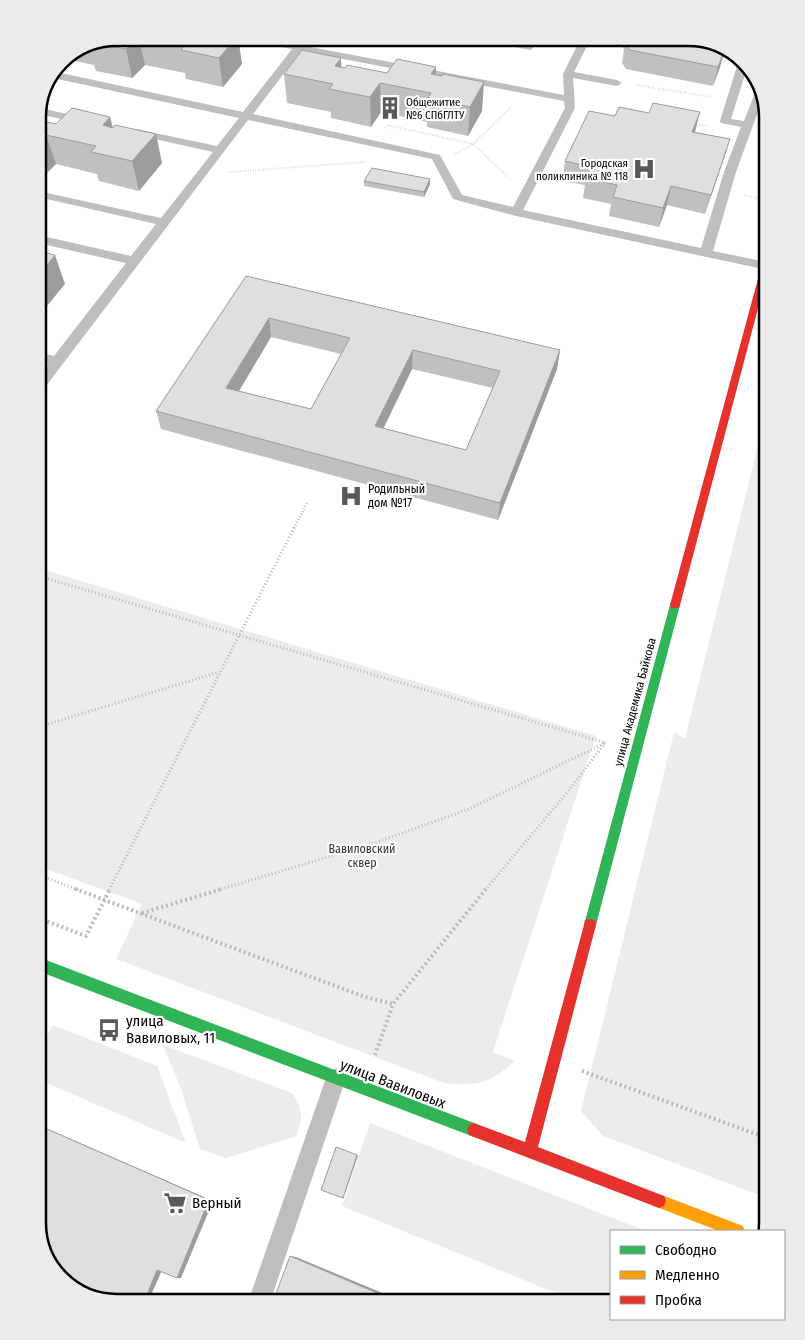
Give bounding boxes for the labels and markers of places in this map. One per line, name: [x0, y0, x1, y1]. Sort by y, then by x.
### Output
building icon: Общежитие №6 СПбГЛТУ: [377, 95, 403, 121]
place label: Общежитие №6 СПбГЛТУ: [406, 96, 465, 122]
hospital icon: Городская поликлиника № 118: [631, 156, 657, 182]
place label: Городская поликлиника № 118: [536, 157, 628, 183]
place label: Родильный дом №17: [368, 482, 425, 510]
hospital icon: Родильный дом №17: [338, 483, 364, 509]
place label: улица Вавиловых, 11: [126, 1012, 215, 1047]
bus stop icon: улица Вавиловых, 11: [96, 1017, 122, 1043]
supermarket icon: Верный: [162, 1190, 188, 1216]
place label: Верный: [192, 1194, 242, 1212]

